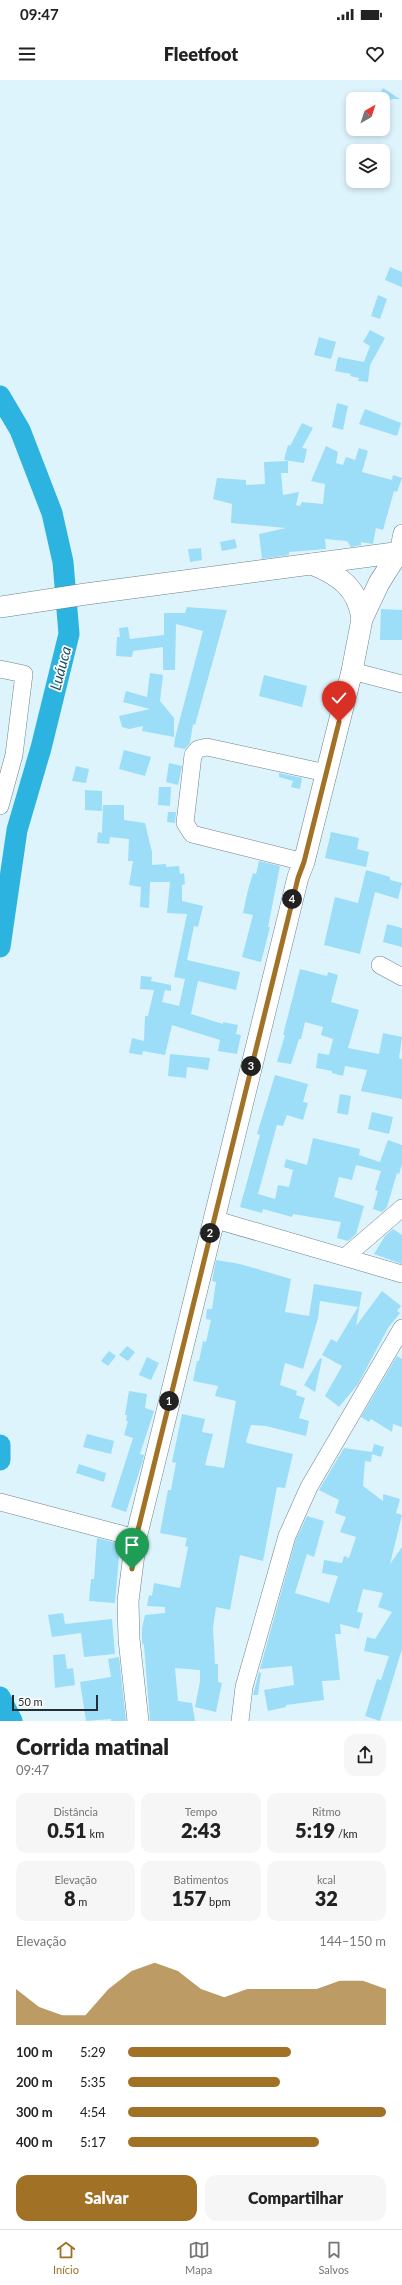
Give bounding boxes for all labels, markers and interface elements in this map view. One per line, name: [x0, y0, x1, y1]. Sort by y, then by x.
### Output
text: 09:47: [20, 5, 59, 23]
icon: menu: [16, 43, 38, 65]
text: Fleetfoot: [164, 43, 238, 65]
icon: heart: [364, 43, 386, 65]
north arrow: [346, 92, 390, 136]
map controls: [346, 92, 390, 188]
button: layers: [346, 144, 390, 188]
water label: Luáuca: [46, 644, 75, 692]
pin: [322, 681, 356, 722]
icon: check: [328, 687, 350, 709]
pin: 4: [282, 889, 302, 909]
text: 4: [289, 892, 295, 905]
pin: 3: [241, 1056, 261, 1076]
text: 3: [248, 1059, 254, 1072]
pin: 2: [200, 1223, 220, 1243]
text: 2: [207, 1226, 213, 1239]
pin: 1: [159, 1391, 179, 1411]
text: 1: [166, 1394, 172, 1407]
pin: [115, 1528, 149, 1569]
icon: arrive: [121, 1534, 143, 1556]
scale bar: [12, 1693, 98, 1712]
text: 50 m: [18, 1695, 43, 1708]
text: Corrida matinal: [16, 1733, 169, 1760]
button: share: [344, 1734, 386, 1776]
text: 09:47: [16, 1762, 49, 1778]
text: Distância: [53, 1805, 98, 1818]
text: Tempo: [185, 1805, 217, 1818]
text: Ritmo: [312, 1805, 341, 1818]
text: 0.51: [47, 1818, 87, 1842]
text: 2:43: [181, 1818, 221, 1842]
text: 5:19: [295, 1818, 335, 1842]
text: km: [87, 1827, 104, 1840]
text: /km: [335, 1827, 358, 1840]
text: Elevação: [54, 1873, 97, 1886]
text: Batimentos: [173, 1873, 229, 1886]
text: kcal: [317, 1873, 336, 1886]
text: 8: [64, 1886, 76, 1910]
text: 157: [171, 1886, 206, 1910]
text: 32: [315, 1886, 338, 1910]
text: m: [76, 1895, 87, 1908]
text: bpm: [206, 1895, 231, 1908]
text: Elevação: [16, 1933, 66, 1949]
text: 144–150 m: [319, 1933, 386, 1949]
text: 100 m: [16, 2044, 53, 2060]
text: 5:29: [80, 2044, 106, 2060]
text: 200 m: [16, 2074, 53, 2090]
text: 5:35: [80, 2074, 106, 2090]
text: 300 m: [16, 2104, 53, 2120]
text: 4:54: [80, 2104, 106, 2120]
text: 400 m: [16, 2134, 53, 2150]
text: 5:17: [80, 2134, 106, 2150]
button: Salvar: [16, 2175, 197, 2221]
button: Compartilhar: [205, 2175, 386, 2221]
tab: Início: [53, 2239, 79, 2276]
tab: Mapa: [185, 2239, 212, 2276]
tab: Salvos: [318, 2239, 349, 2276]

